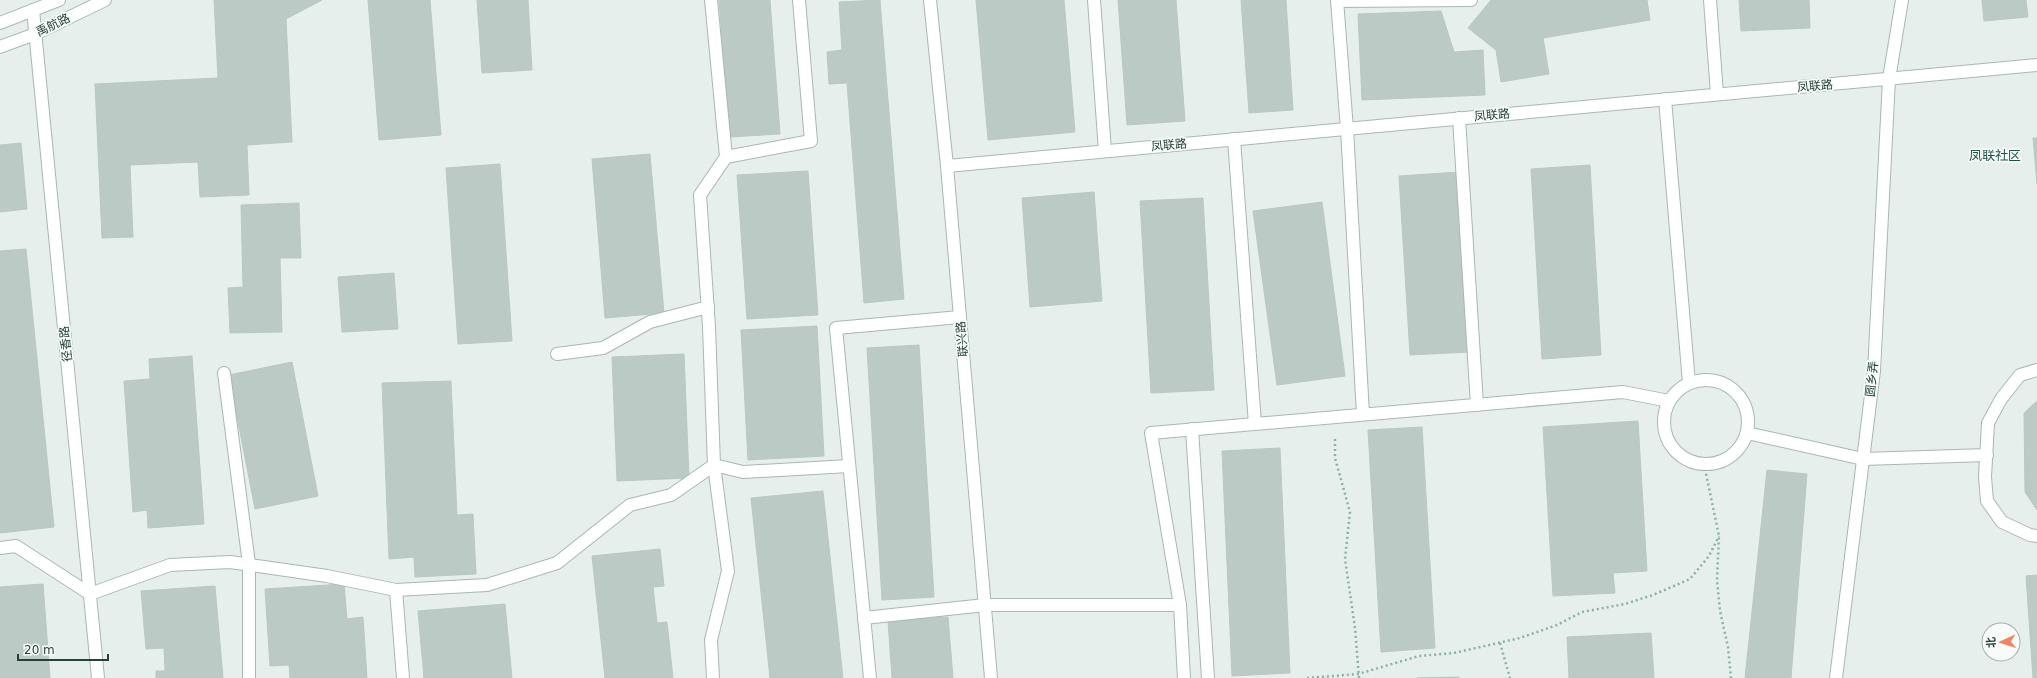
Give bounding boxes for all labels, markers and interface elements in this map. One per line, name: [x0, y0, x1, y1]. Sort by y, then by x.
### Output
street label: 禹航路: [34, 11, 72, 39]
street label: 凤联路: [1796, 77, 1834, 95]
street label: 凤联路: [1473, 106, 1511, 124]
street label: 凤联路: [1150, 136, 1188, 154]
district label: 凤联社区: [1969, 148, 2021, 163]
street label: 联兴路: [953, 320, 971, 358]
street label: 径香路: [57, 325, 75, 363]
street label: 圆乡弄: [1863, 360, 1881, 398]
north arrow: [1981, 622, 2021, 662]
scale bar: [18, 636, 108, 662]
text: 北: [1985, 637, 1998, 648]
text: 20 m: [24, 643, 55, 657]

